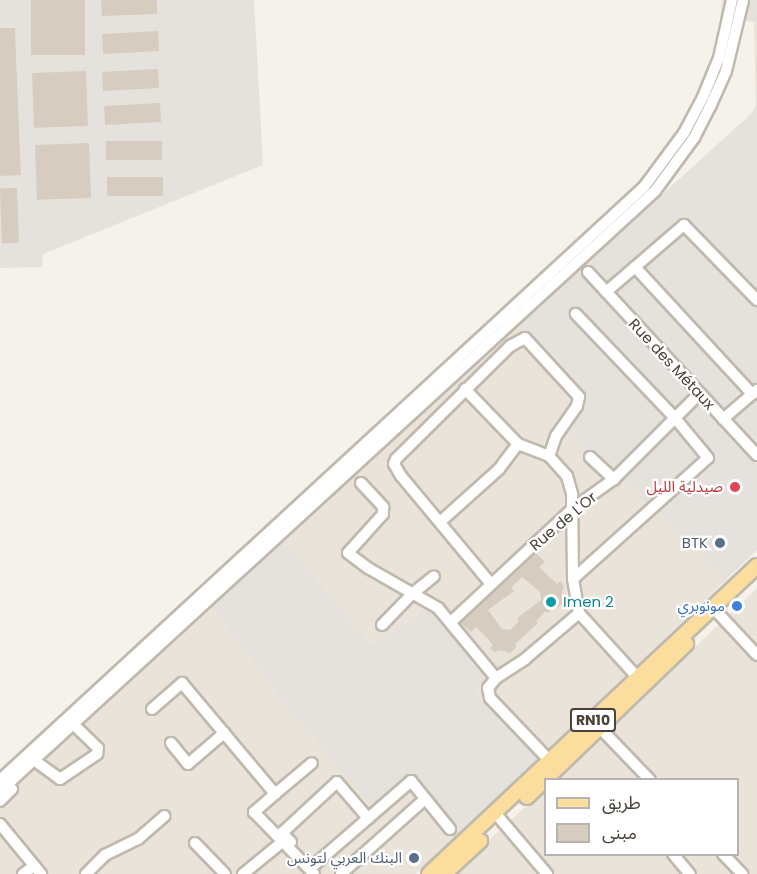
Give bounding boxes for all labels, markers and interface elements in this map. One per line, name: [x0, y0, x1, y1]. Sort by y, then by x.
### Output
street label: Rue des Métaux: [625, 315, 719, 413]
place label: صيدلية الليل: [647, 478, 723, 496]
marker: صيدلية الليل: [728, 480, 742, 494]
street label: Rue de L'Or: [526, 488, 600, 554]
place label: BTK: [682, 534, 708, 552]
marker: BTK: [713, 536, 727, 550]
place label: Imen 2: [563, 593, 614, 611]
marker: Imen 2: [544, 595, 558, 609]
place label: مونوبري: [678, 597, 725, 615]
marker: مونوبري: [730, 599, 744, 613]
road number: RN10: [569, 709, 617, 731]
legend: [544, 778, 739, 856]
text: طريق: [602, 790, 641, 815]
text: مبنى: [602, 820, 637, 845]
place label: البنك العربي لتونس: [287, 849, 402, 867]
marker: البنك العربي لتونس: [407, 851, 421, 865]

